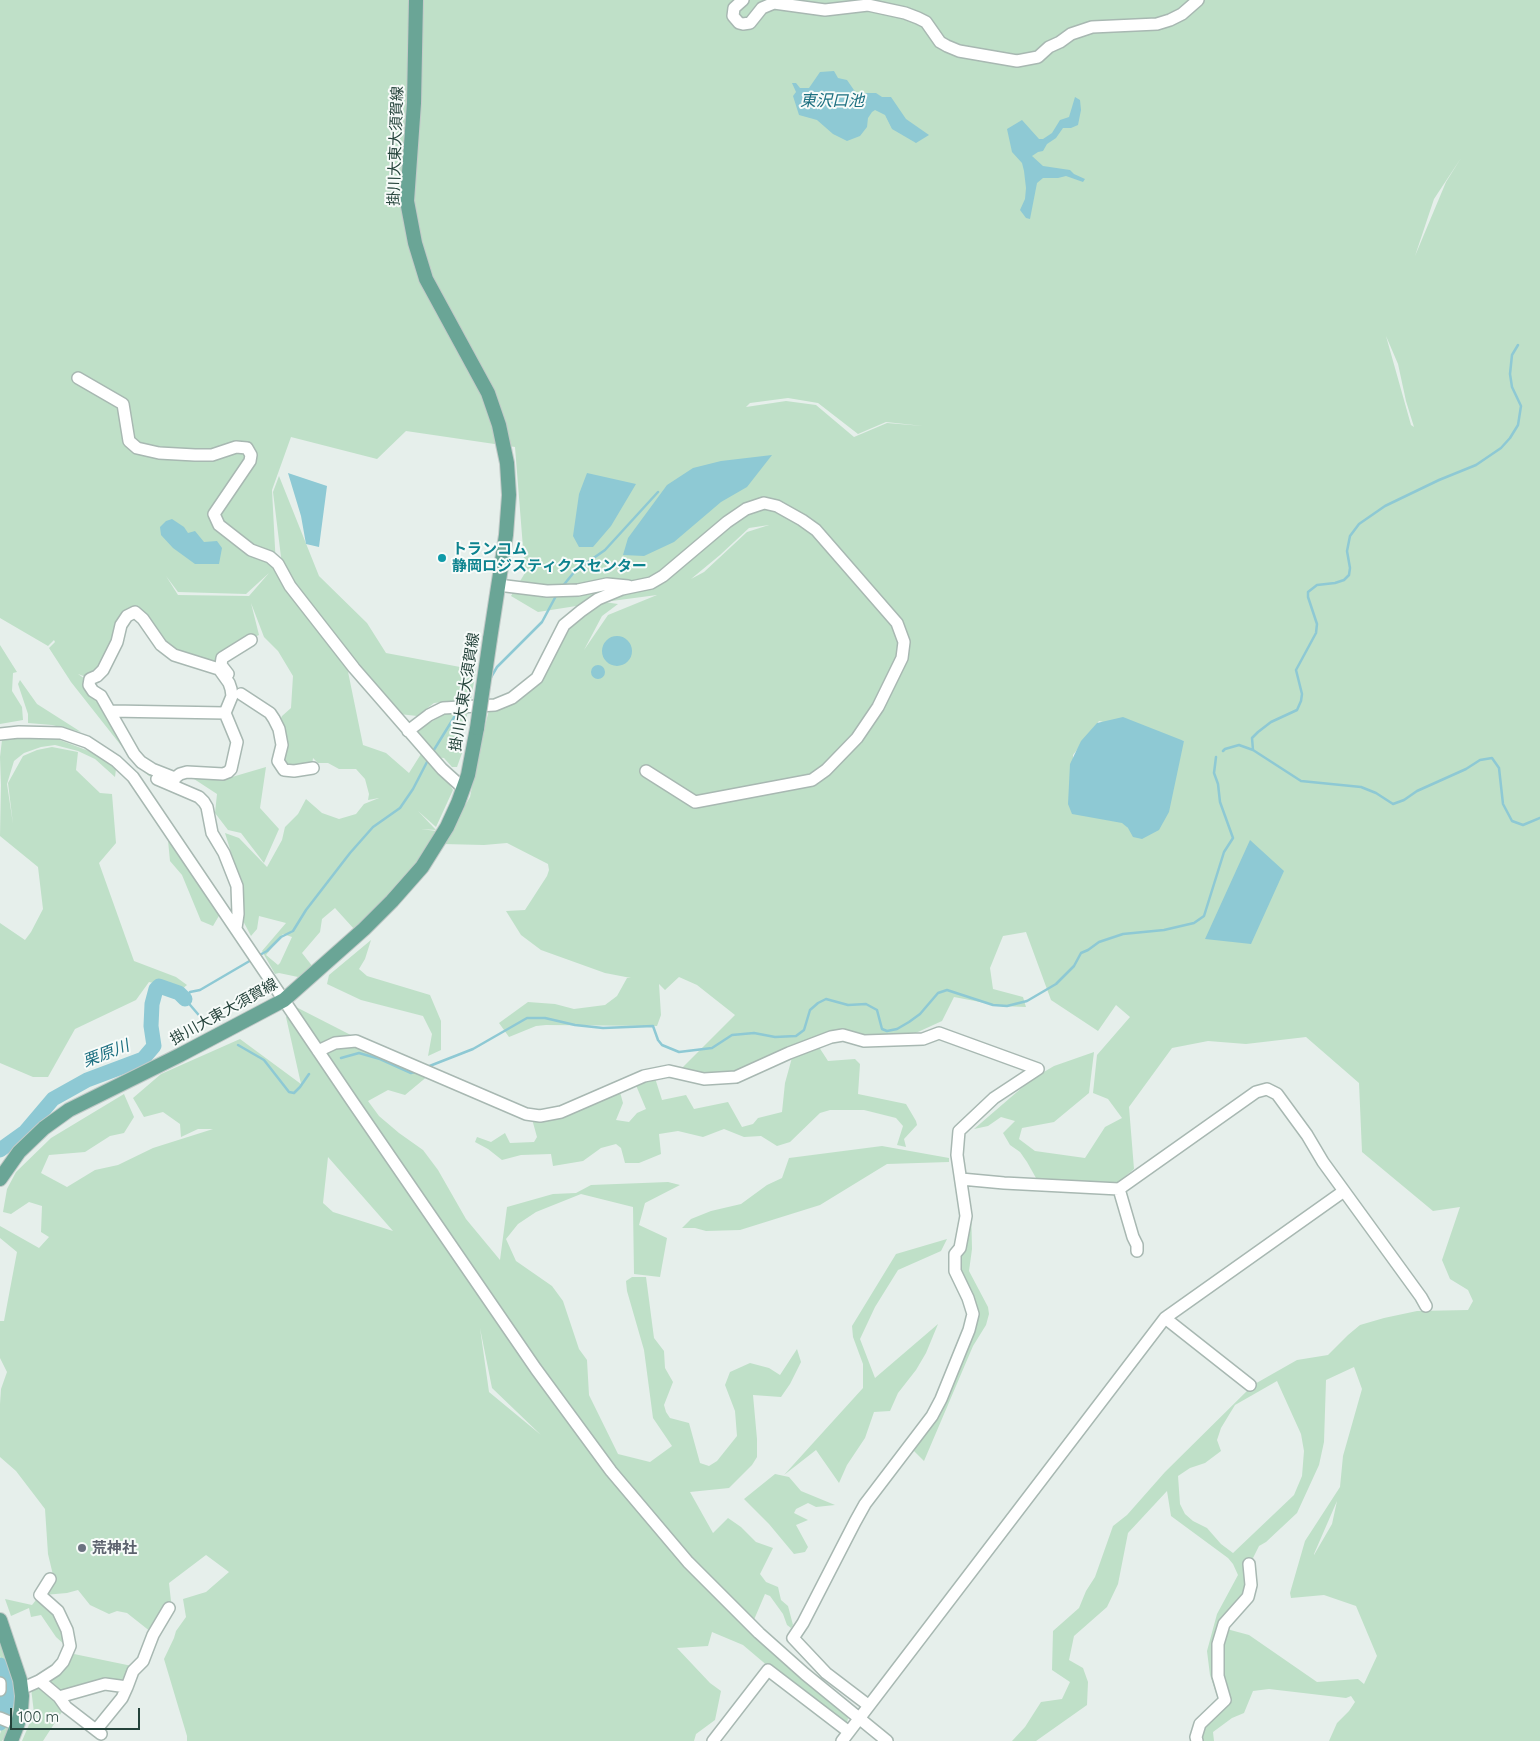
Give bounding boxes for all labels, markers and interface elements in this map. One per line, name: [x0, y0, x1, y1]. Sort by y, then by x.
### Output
street label: 掛川大東大須賀線: [385, 86, 407, 206]
water label: 東沢口池: [800, 91, 864, 111]
place label: トランコム 静岡ロジスティクスセンター: [452, 540, 647, 575]
marker: トランコム 静岡ロジスティクスセンター: [436, 552, 448, 564]
street label: 掛川大東大須賀線: [447, 631, 483, 753]
street label: 掛川大東大須賀線: [167, 975, 281, 1049]
water label: 栗原川: [80, 1036, 132, 1072]
place label: 荒神社: [92, 1539, 137, 1557]
marker: 荒神社: [76, 1542, 88, 1554]
scale bar: [12, 1698, 142, 1730]
text: 100 m: [18, 1707, 59, 1726]

